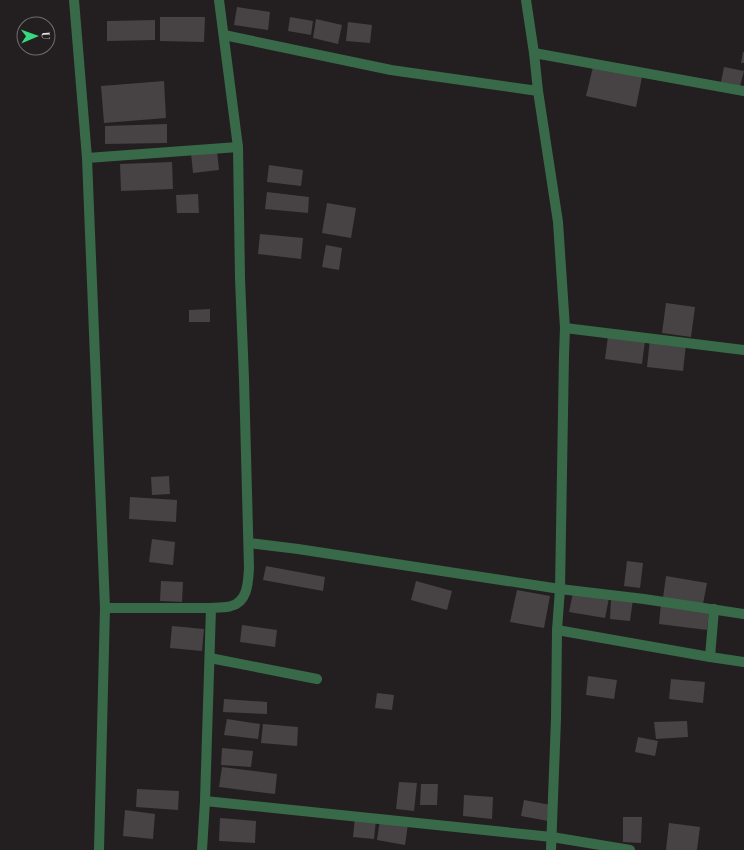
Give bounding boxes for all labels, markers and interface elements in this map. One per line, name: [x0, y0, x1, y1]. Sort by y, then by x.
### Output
north arrow: [16, 16, 56, 56]
text: U: [39, 32, 54, 40]

